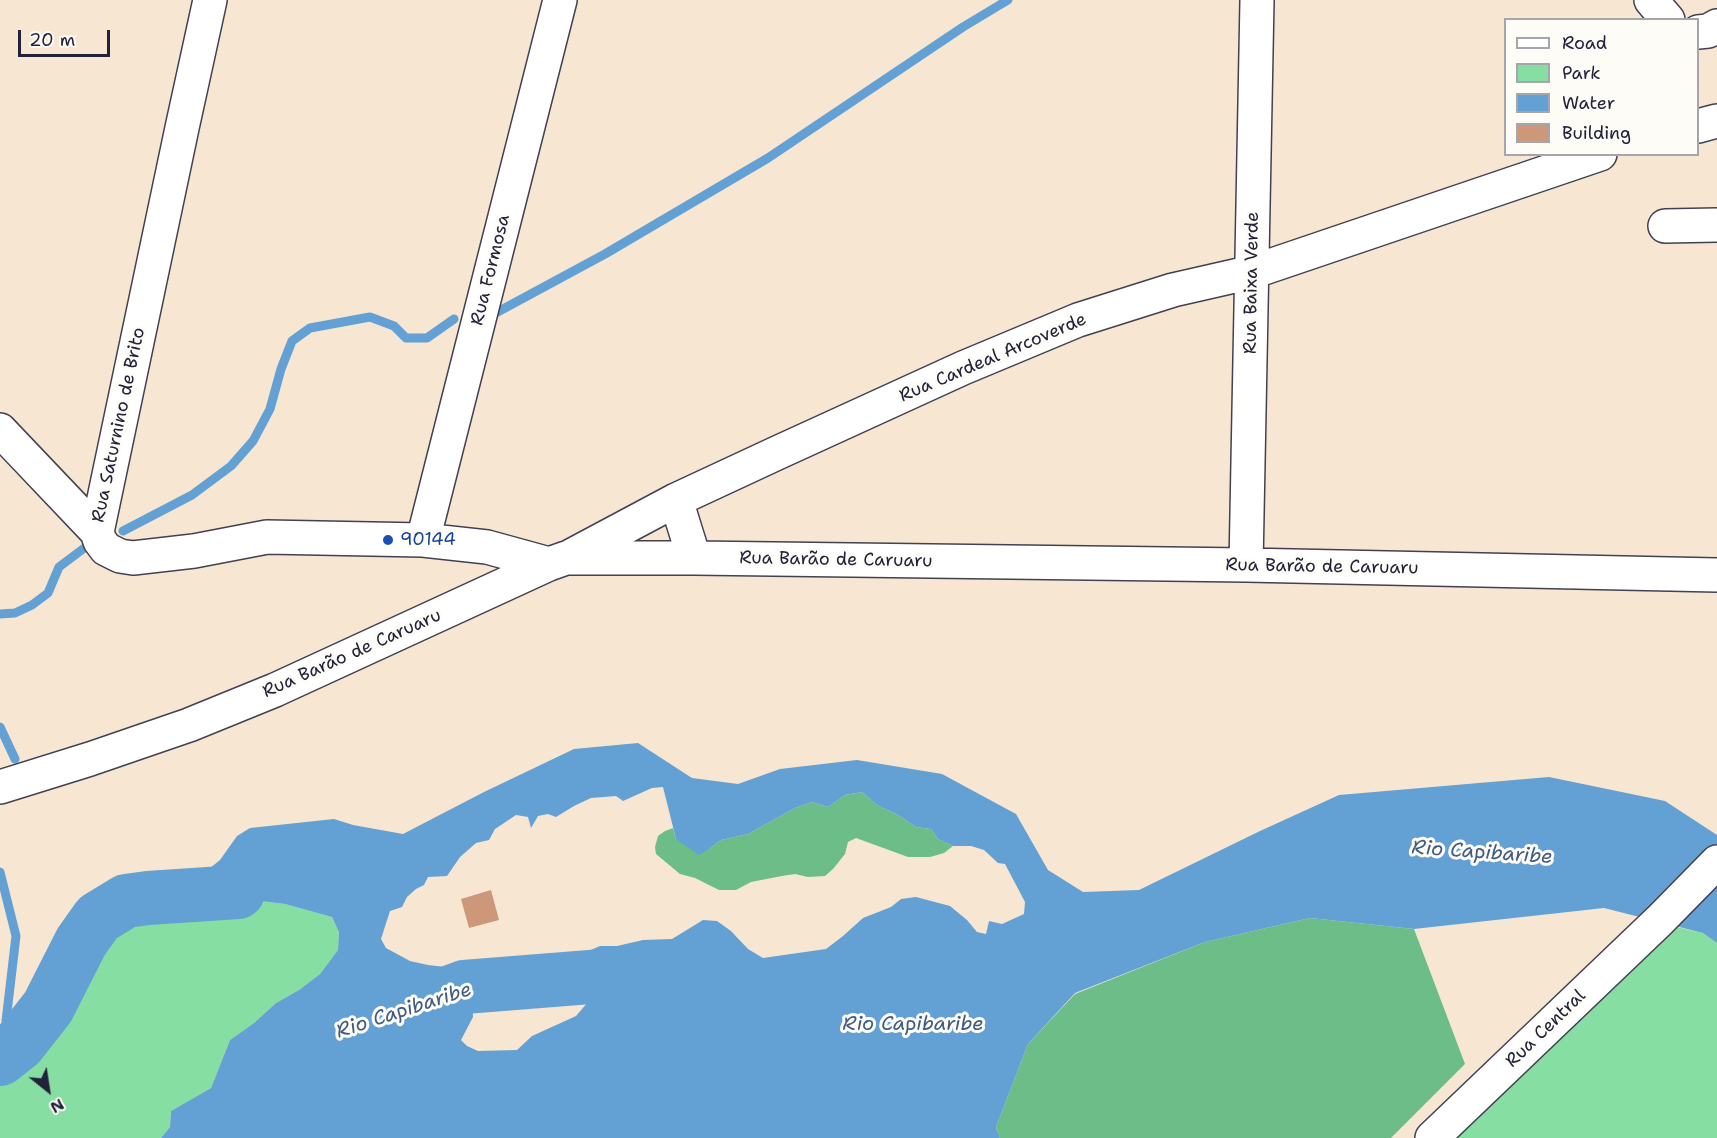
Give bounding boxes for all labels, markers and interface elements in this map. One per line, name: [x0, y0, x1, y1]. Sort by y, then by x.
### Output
scale bar: [21, 18, 112, 56]
legend: [1504, 18, 1699, 156]
text: 20 m: [29, 28, 75, 52]
text: Road: [1562, 31, 1607, 55]
text: Park: [1562, 61, 1601, 85]
text: Water: [1562, 91, 1615, 115]
text: Building: [1562, 121, 1631, 145]
street label: Rua Formosa: [467, 212, 515, 328]
street label: Rua Baixa Verde: [1240, 212, 1264, 354]
street label: Rua Cardeal Arcoverde: [896, 309, 1090, 407]
street label: Rua Saturnino de Brito: [88, 326, 150, 524]
place label: 90144: [400, 529, 456, 551]
marker: 90144: [381, 533, 395, 547]
street label: Rua Barão de Caruaru: [739, 548, 933, 572]
street label: Rua Barão de Caruaru: [1225, 555, 1419, 579]
street label: Rua Barão de Caruaru: [259, 605, 445, 703]
water label: Rio Capibaribe: [1411, 836, 1553, 870]
water label: Rio Capibaribe: [333, 978, 475, 1044]
street label: Rua Central: [1502, 986, 1590, 1072]
water label: Rio Capibaribe: [842, 1013, 984, 1037]
north arrow: [18, 1060, 78, 1120]
text: N: [47, 1094, 68, 1118]

